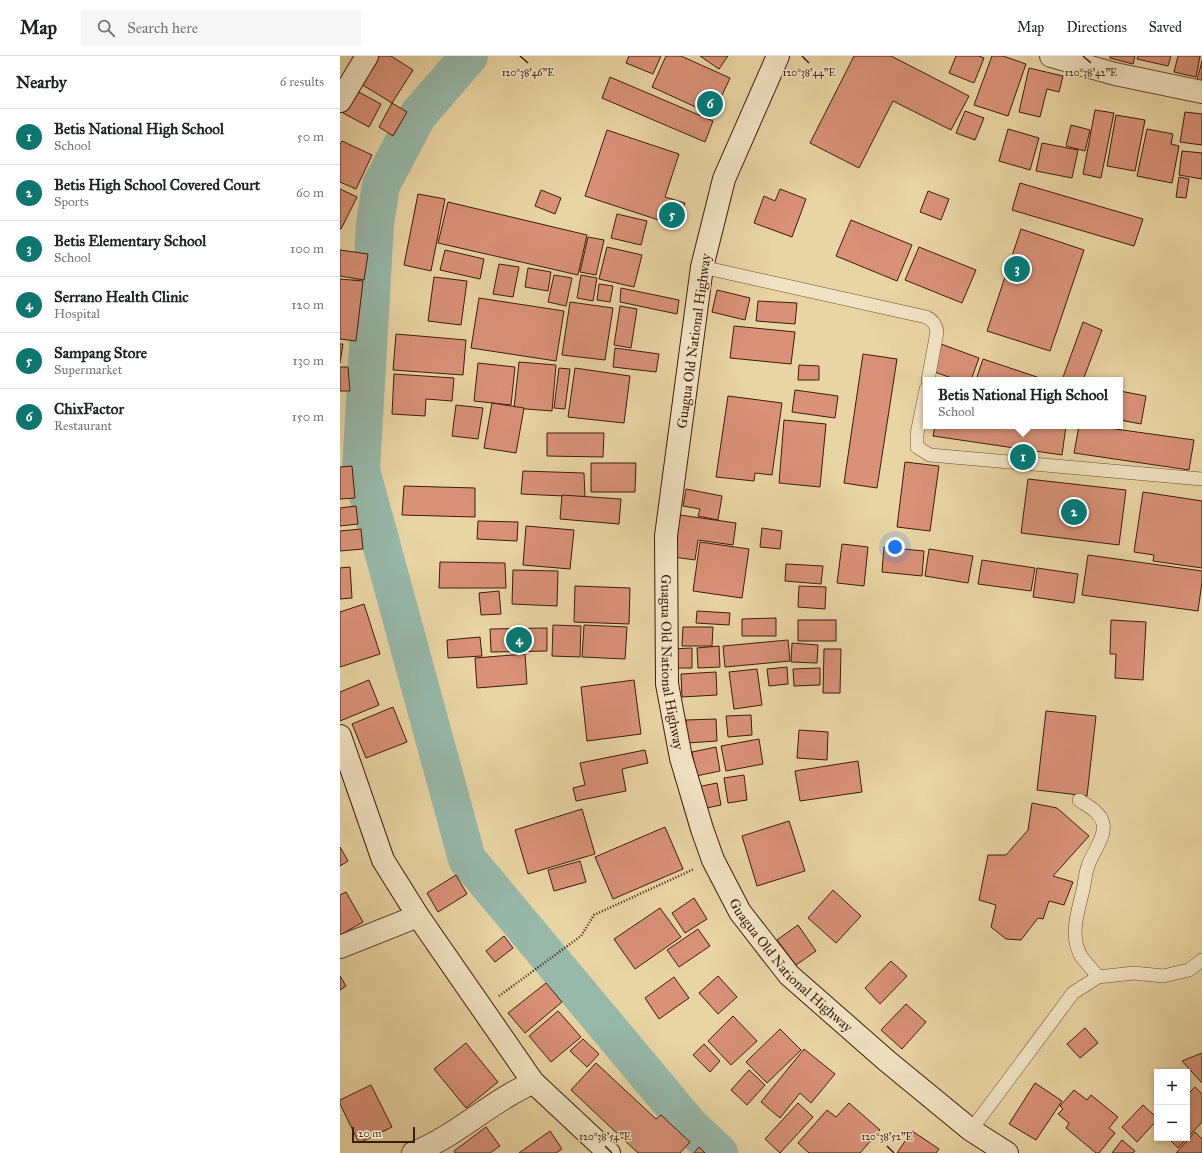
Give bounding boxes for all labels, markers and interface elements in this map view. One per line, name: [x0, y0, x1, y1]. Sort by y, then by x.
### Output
search box: [81, 10, 361, 46]
text: Map: [20, 16, 57, 39]
icon: search: [95, 17, 117, 39]
text: Search here: [127, 19, 198, 37]
text: Map: [1017, 19, 1044, 36]
text: Directions: [1066, 19, 1127, 36]
text: Saved: [1149, 19, 1182, 36]
text: 120°38'46"E: [502, 67, 554, 79]
text: 120°38'44"E: [782, 67, 836, 79]
text: 120°38'42"E: [1065, 67, 1117, 79]
text: Nearby: [16, 72, 67, 93]
text: 6 results: [280, 74, 324, 90]
pin: 6: [697, 89, 723, 119]
text: Betis National High School: [54, 120, 224, 138]
text: 1: [26, 129, 32, 145]
text: 50 m: [297, 129, 324, 145]
text: School: [54, 138, 91, 154]
text: Betis High School Covered Court: [54, 176, 260, 194]
text: 2: [26, 185, 32, 201]
text: 60 m: [296, 185, 324, 201]
text: Sports: [54, 194, 89, 210]
pin: 5: [659, 200, 685, 230]
text: Betis Elementary School: [54, 232, 206, 250]
text: 3: [26, 241, 32, 257]
text: 100 m: [290, 241, 324, 257]
text: School: [54, 250, 91, 266]
street label: Guagua Old National Highway: [673, 252, 715, 429]
pin: 3: [1004, 254, 1030, 284]
text: Serrano Health Clinic: [54, 288, 189, 306]
text: 4: [25, 297, 33, 313]
text: 120 m: [291, 297, 324, 313]
text: Hospital: [54, 306, 100, 322]
text: Sampang Store: [54, 344, 147, 362]
text: 5: [26, 353, 32, 369]
text: 130 m: [292, 353, 324, 369]
text: Supermarket: [54, 362, 122, 378]
popup: [923, 377, 1123, 429]
text: Betis National High School: [938, 386, 1108, 404]
text: ChixFactor: [54, 400, 124, 418]
text: School: [938, 404, 975, 420]
text: 6: [26, 409, 32, 425]
text: 150 m: [292, 409, 324, 425]
text: Restaurant: [54, 418, 112, 434]
pin: 1: [1010, 442, 1036, 472]
pin: 2: [1061, 497, 1087, 527]
your location: [885, 537, 905, 557]
street label: Guagua Old National Highway: [658, 574, 688, 752]
pin: 4: [506, 625, 532, 655]
street label: Guagua Old National Highway: [726, 895, 857, 1036]
map controls: [1154, 1069, 1190, 1141]
button: +: [1154, 1069, 1190, 1105]
button: −: [1154, 1105, 1190, 1141]
scale bar: [352, 1125, 415, 1144]
text: 20 m: [358, 1127, 381, 1140]
text: 120°38'54"E: [579, 1131, 631, 1143]
text: 120°38'52"E: [861, 1131, 913, 1143]

